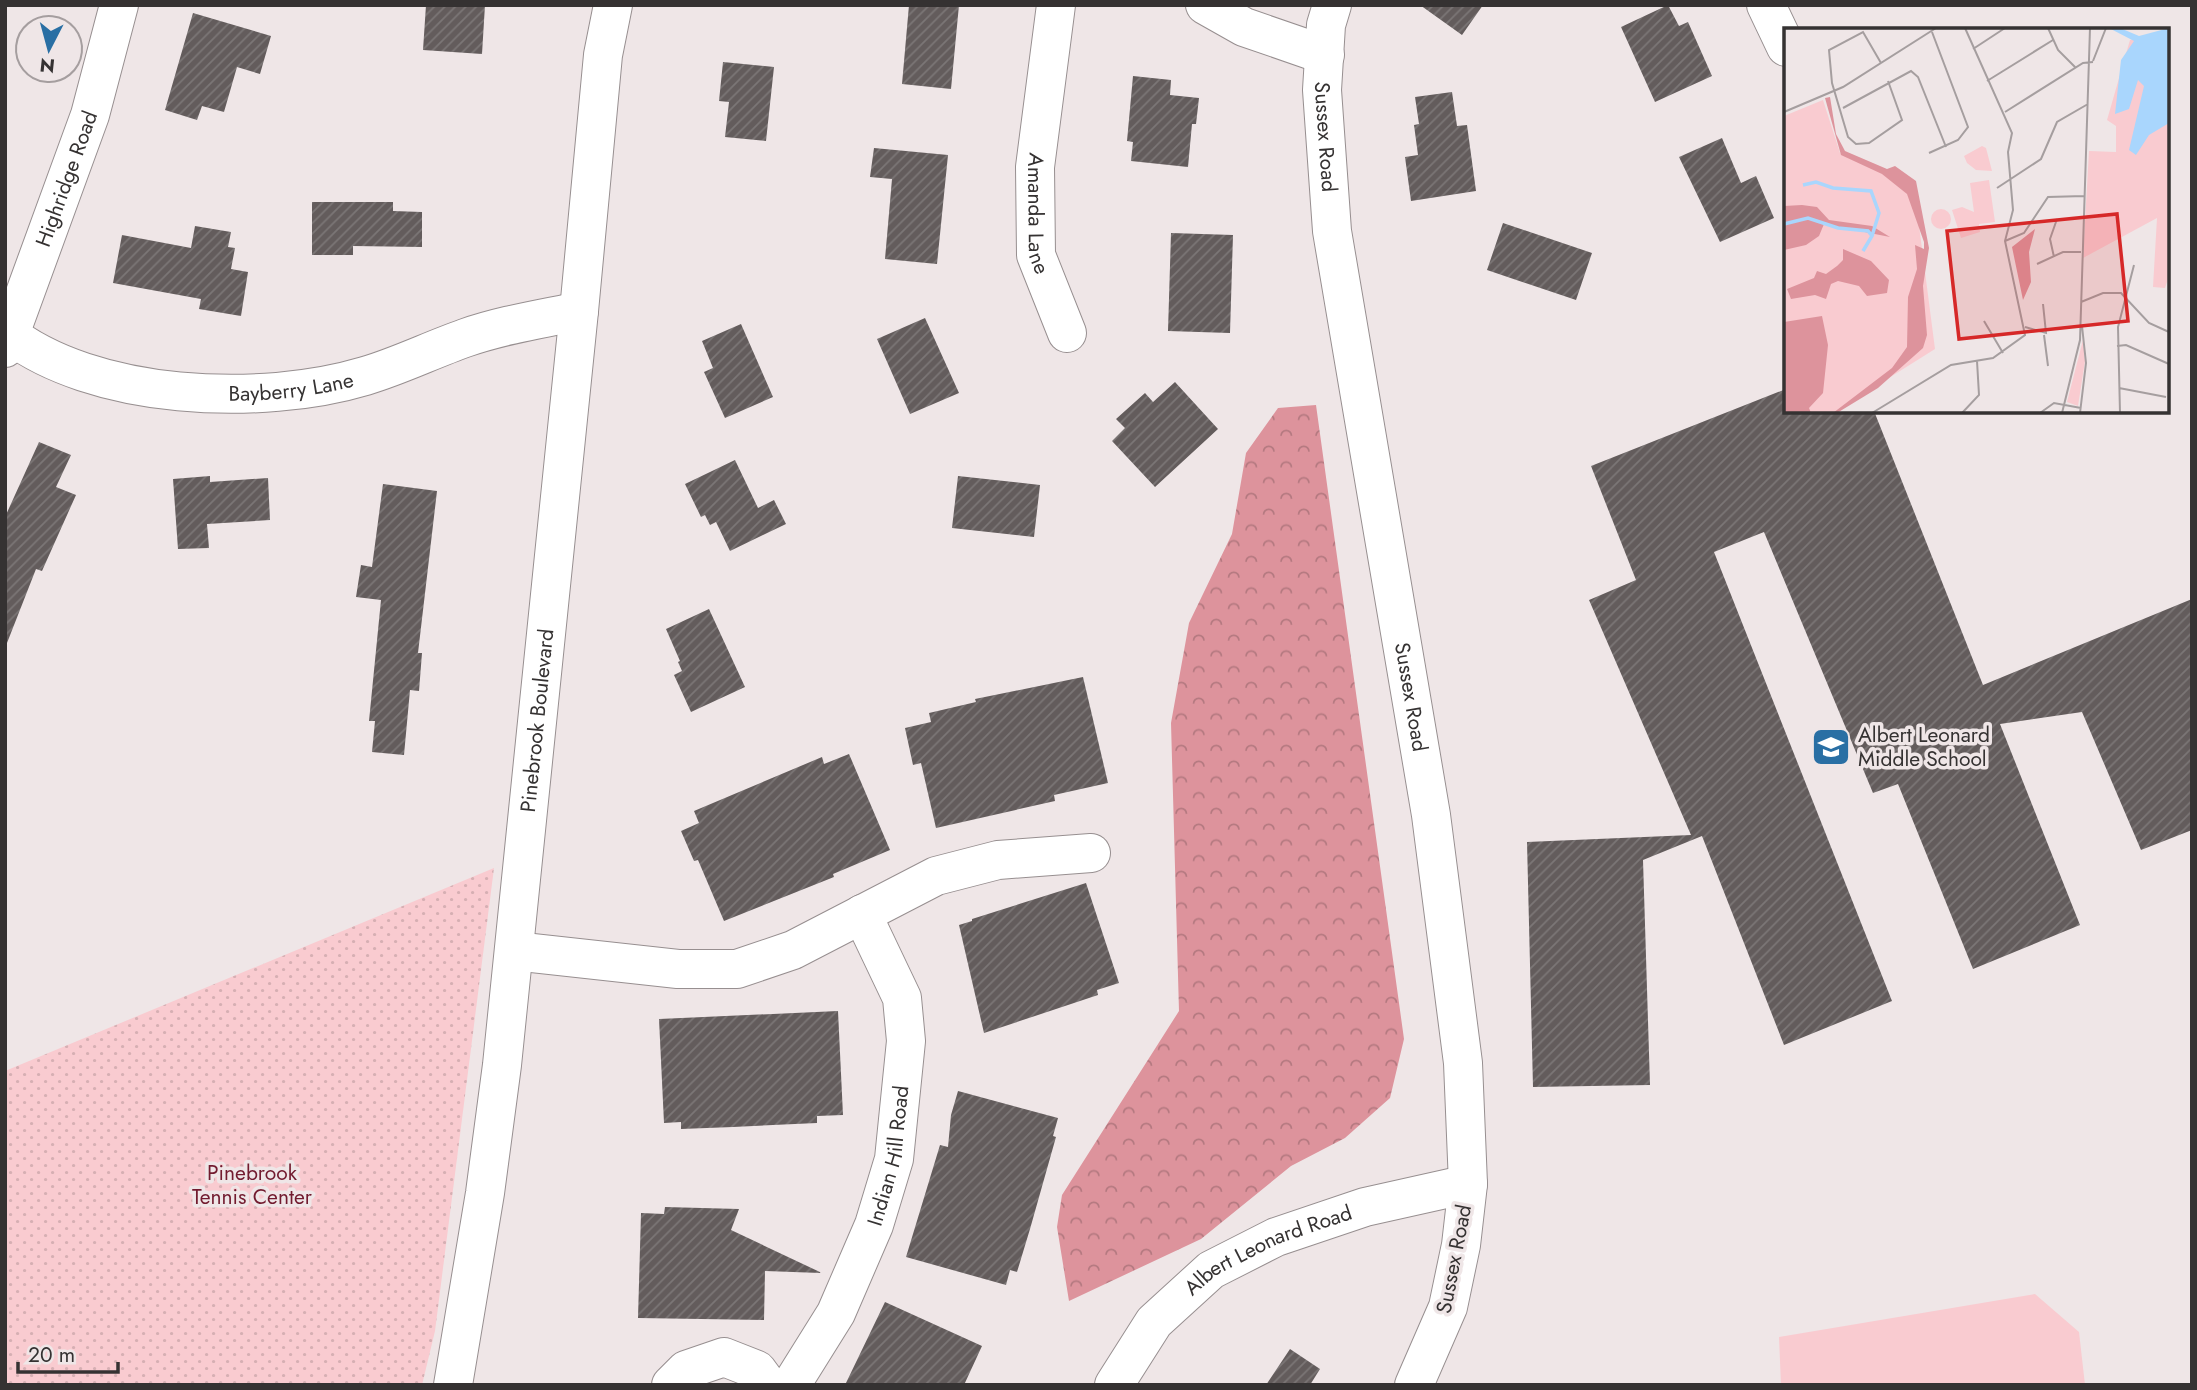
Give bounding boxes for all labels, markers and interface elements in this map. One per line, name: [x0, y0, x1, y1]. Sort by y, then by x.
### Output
north arrow: [14, 14, 84, 84]
inset map: [1784, 28, 2169, 413]
text: N: [38, 51, 56, 80]
street label: Sussex Road: [1307, 81, 1344, 193]
street label: Highridge Road: [28, 107, 105, 251]
street label: Amanda Lane: [1020, 151, 1057, 279]
street label: Bayberry Lane: [228, 365, 357, 409]
street label: Pinebrook Boulevard: [513, 627, 561, 814]
street label: Sussex Road: [1387, 640, 1435, 754]
place label: Albert Leonard Middle School: [1858, 720, 1990, 774]
school or university icon: Albert Leonard Middle School: [1810, 726, 1852, 768]
street label: Indian Hill Road: [860, 1084, 916, 1230]
park label: Pinebrook Tennis Center: [192, 1158, 313, 1212]
street label: Albert Leonard Road: [1177, 1197, 1356, 1302]
street label: Sussex Road: [1429, 1202, 1479, 1316]
scale bar: [18, 1330, 117, 1374]
text: 20 m: [28, 1340, 75, 1370]

